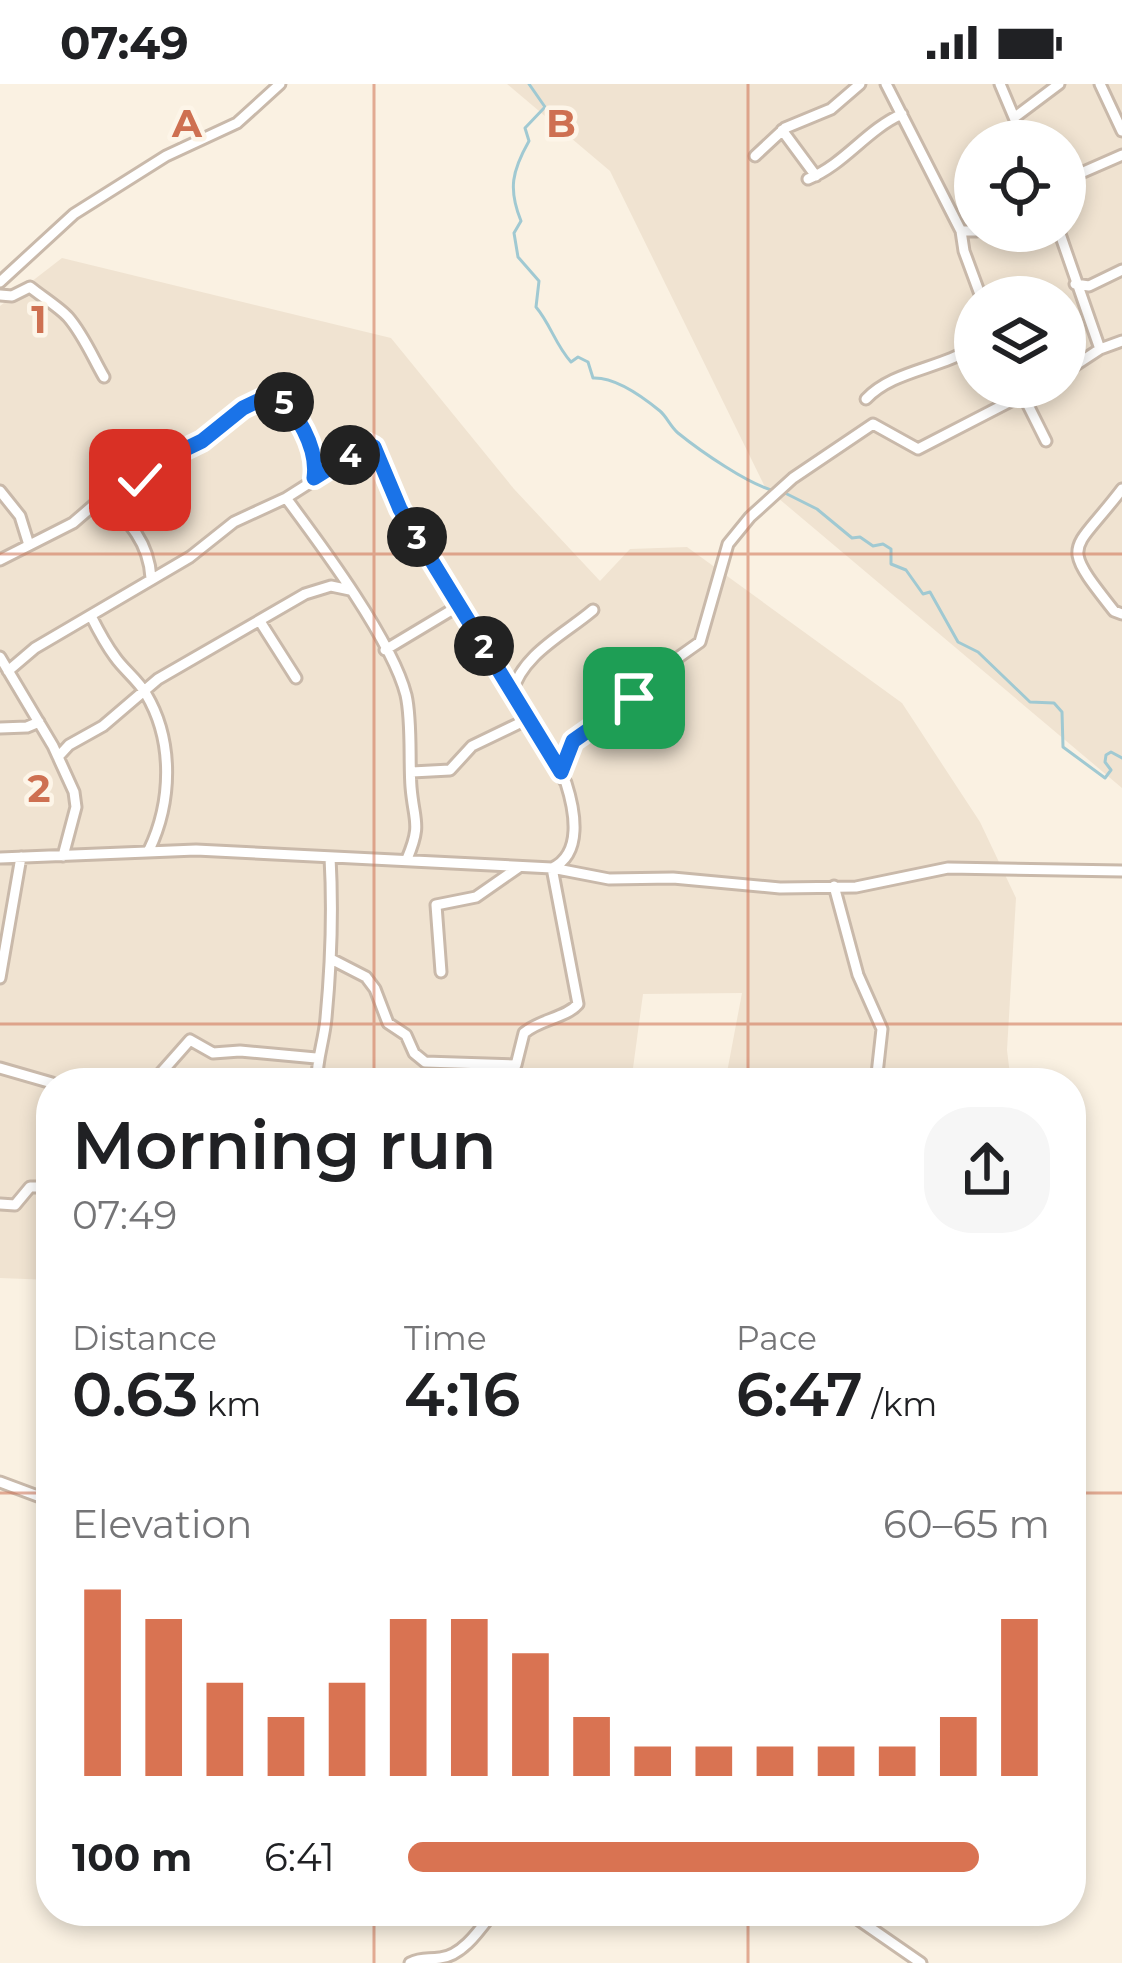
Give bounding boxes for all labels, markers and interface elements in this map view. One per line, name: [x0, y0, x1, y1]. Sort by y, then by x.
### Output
text: 07:49: [60, 15, 189, 70]
text: A: [171, 99, 203, 147]
text: B: [546, 99, 576, 147]
map controls: [954, 120, 1086, 408]
button: locate: [954, 120, 1086, 252]
button: layers: [954, 276, 1086, 408]
text: 1: [31, 295, 47, 343]
pin: 5: [254, 372, 314, 432]
text: 5: [274, 382, 294, 422]
pin: 4: [320, 425, 380, 485]
pin: [89, 429, 191, 531]
text: 4: [339, 435, 361, 475]
icon: check: [107, 447, 173, 513]
pin: 3: [387, 507, 447, 567]
text: 3: [407, 517, 427, 557]
pin: 2: [454, 616, 514, 676]
text: 2: [474, 626, 494, 666]
pin: [583, 647, 685, 749]
icon: arrive: [601, 665, 667, 731]
text: 2: [27, 764, 51, 812]
text: Morning run: [72, 1105, 496, 1186]
button: share: [924, 1107, 1050, 1233]
text: 07:49: [72, 1191, 177, 1239]
text: Distance: [72, 1318, 217, 1358]
text: Time: [404, 1318, 487, 1358]
text: Pace: [736, 1318, 817, 1358]
text: 0.63: [72, 1358, 198, 1431]
text: 4:16: [404, 1358, 520, 1431]
text: 6:47: [736, 1358, 863, 1431]
text: km: [198, 1384, 261, 1424]
text: /km: [863, 1384, 937, 1424]
text: Elevation: [72, 1500, 252, 1548]
text: 60–65 m: [883, 1500, 1050, 1548]
text: 100 m: [72, 1833, 192, 1881]
text: 6:41: [264, 1833, 335, 1881]

